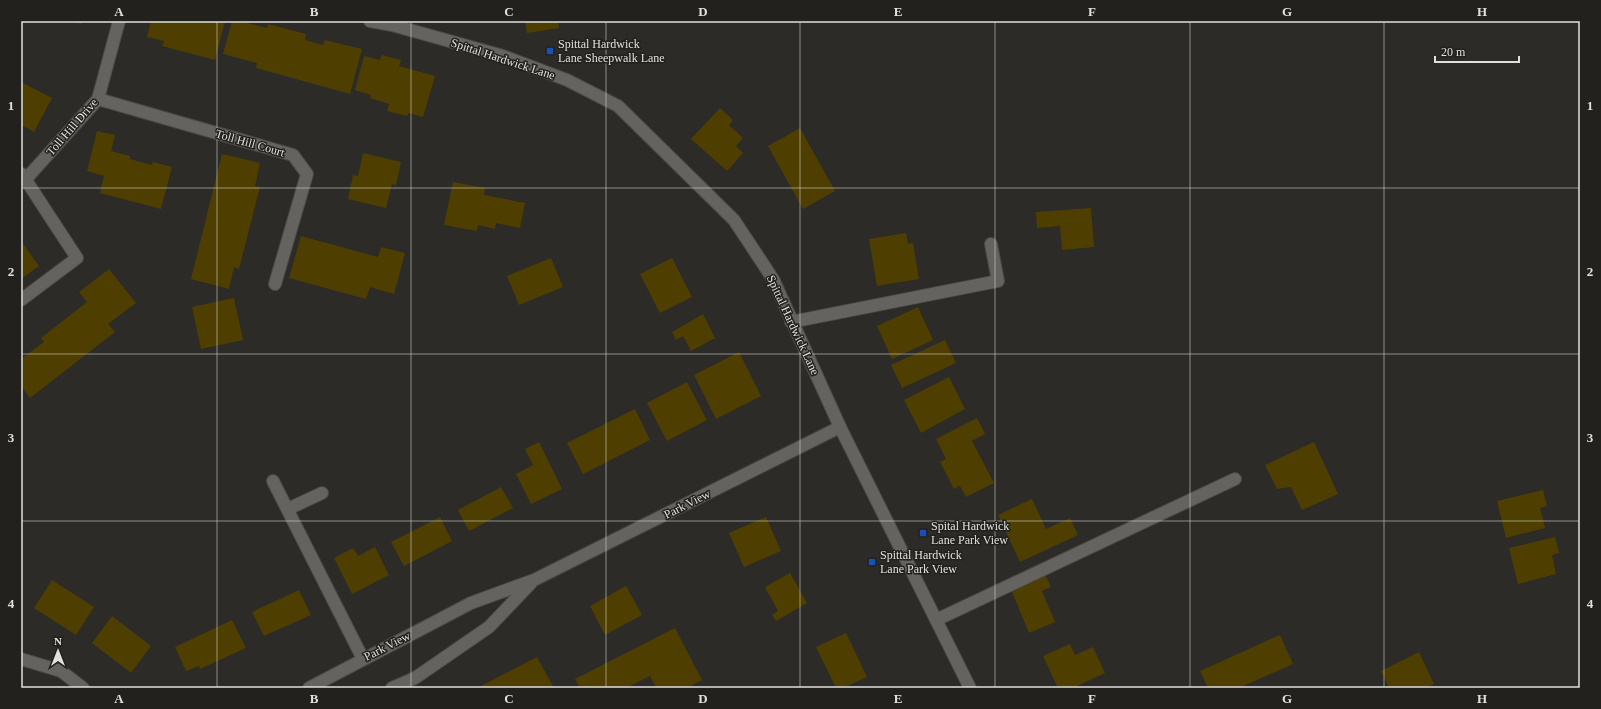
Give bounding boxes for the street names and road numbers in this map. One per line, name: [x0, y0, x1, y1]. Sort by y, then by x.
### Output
street label: Spittal Hardwick Lane: [449, 36, 557, 82]
street label: Toll Hill Drive: [43, 96, 101, 158]
street label: Toll Hill Court: [214, 126, 287, 160]
street label: Spittal Hardwick Lane: [764, 273, 822, 377]
street label: Park View: [662, 486, 713, 522]
street label: Park View: [362, 628, 413, 664]

